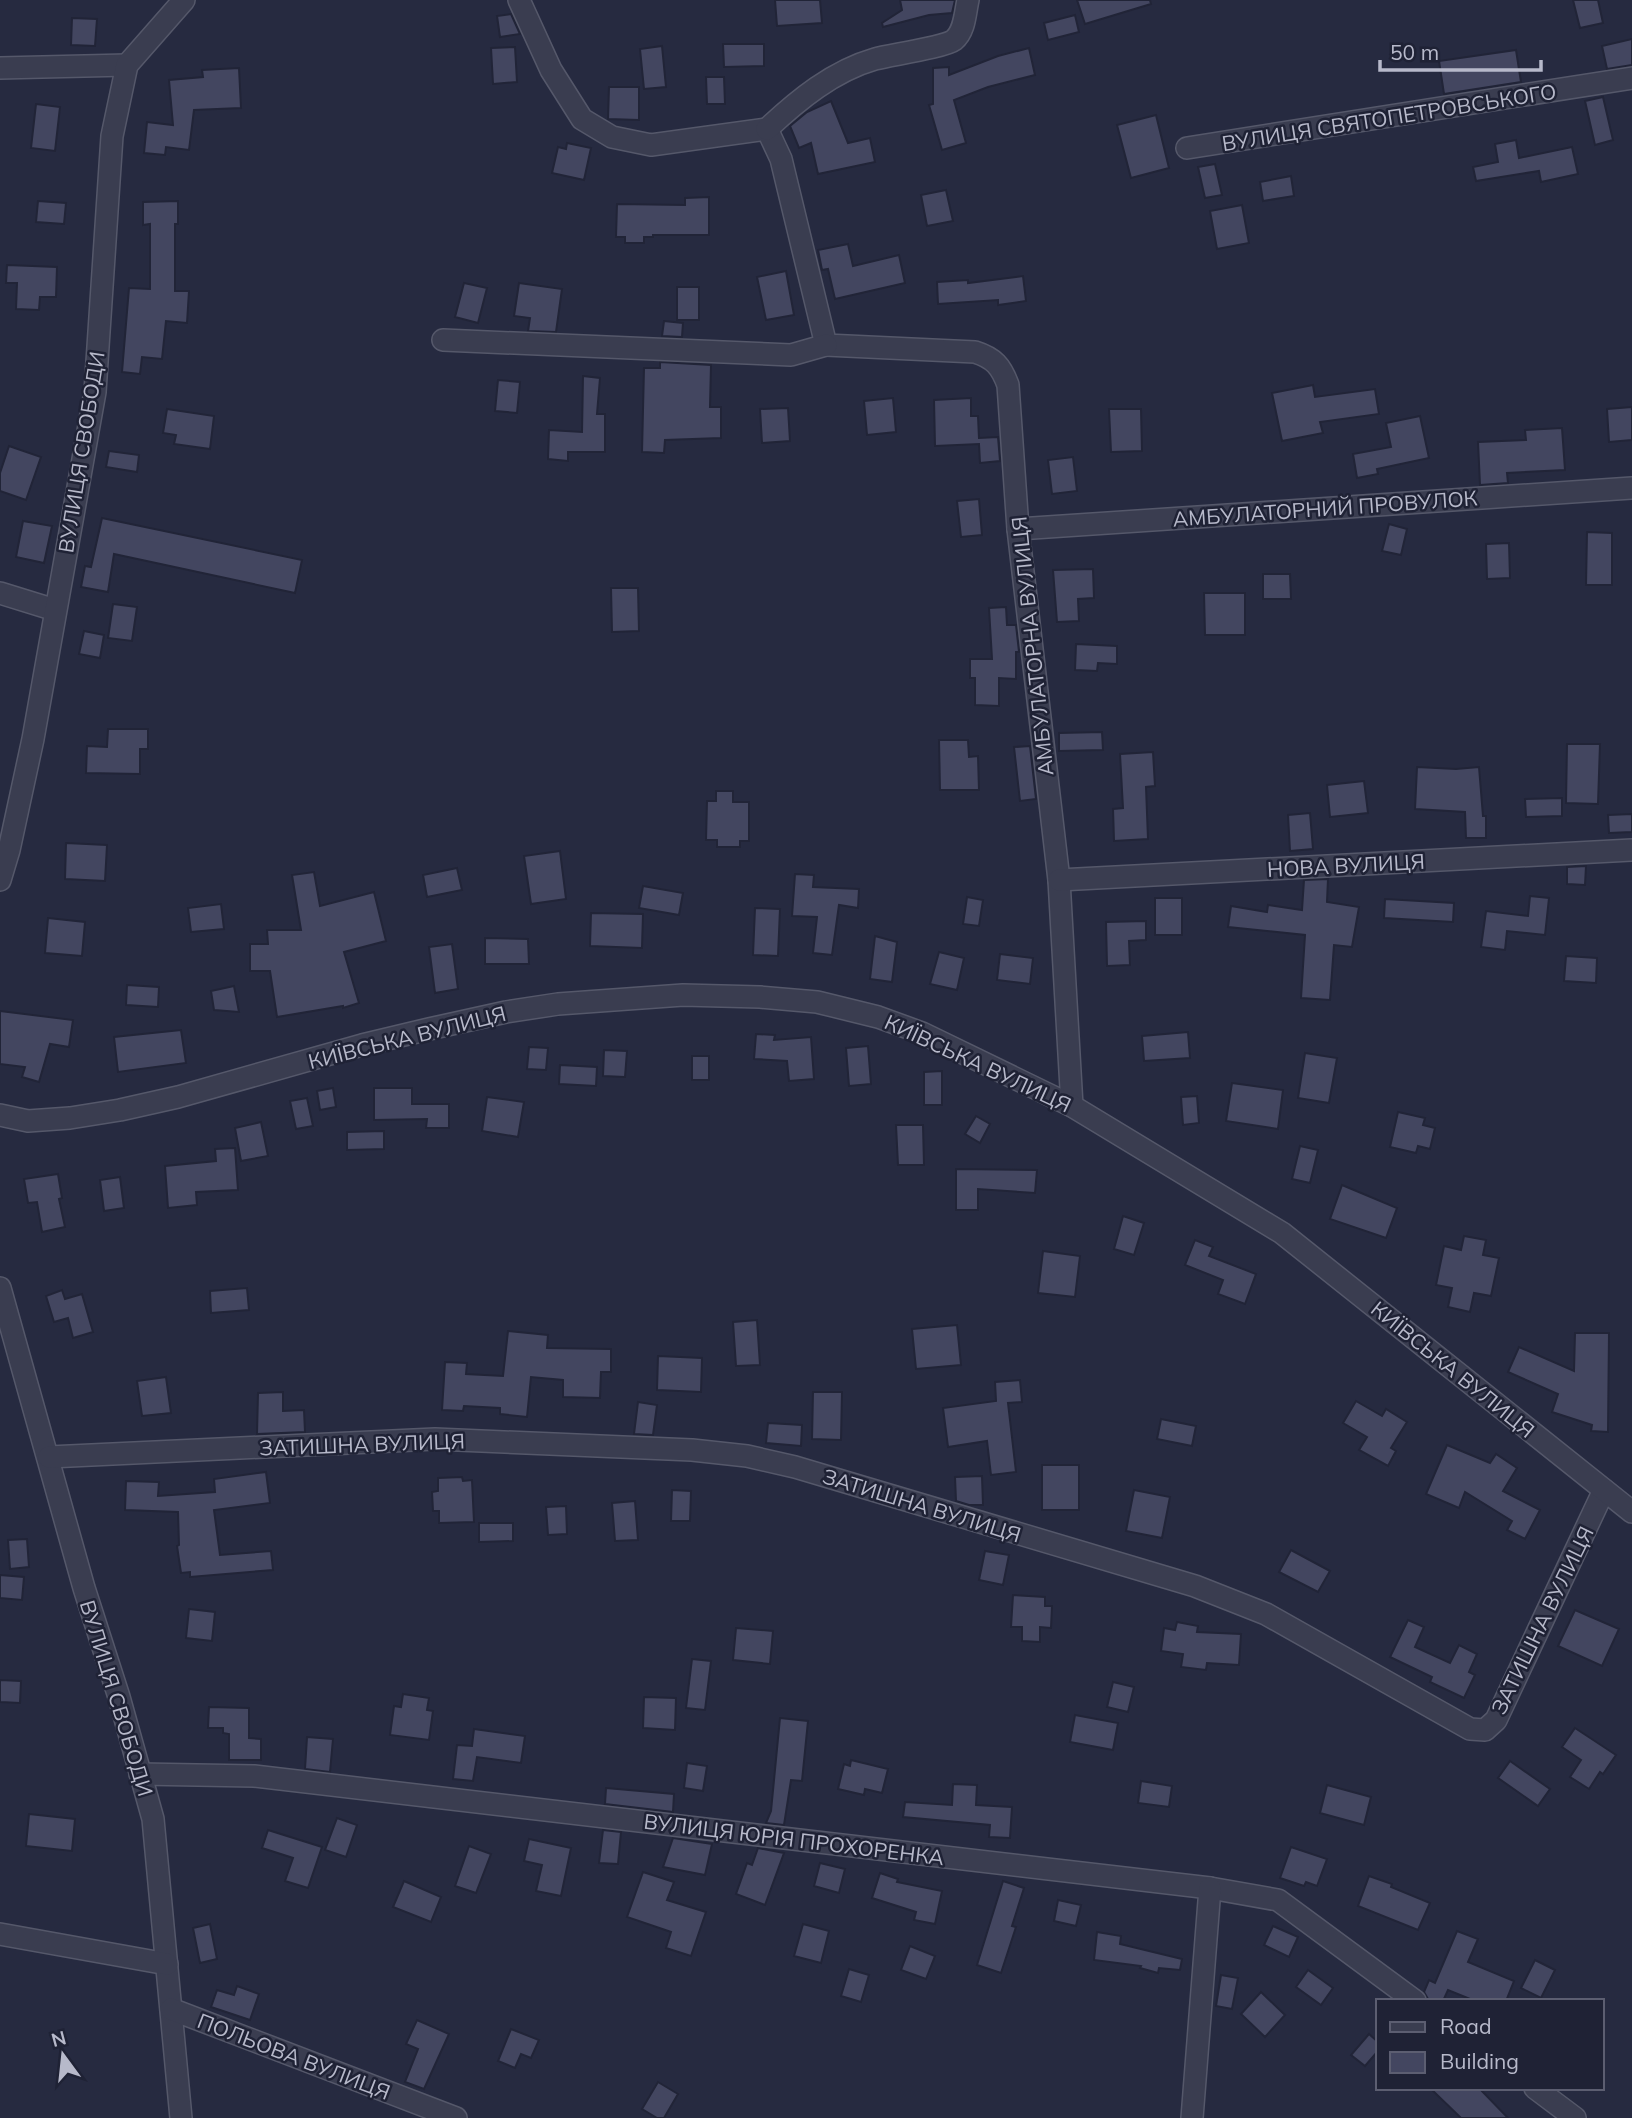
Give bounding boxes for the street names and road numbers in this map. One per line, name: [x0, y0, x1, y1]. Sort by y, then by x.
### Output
street label: ВУЛИЦЯ СВЯТОПЕТРОВСЬКОГО: [1220, 78, 1558, 156]
street label: ВУЛИЦЯ СВОБОДИ: [52, 349, 110, 555]
street label: АМБУЛАТОРНИЙ ПРОВУЛОК: [1172, 484, 1478, 532]
street label: АМБУЛАТОРНА ВУЛИЦЯ: [1005, 515, 1059, 777]
street label: НОВА ВУЛИЦЯ: [1266, 848, 1426, 882]
street label: КИЇВСЬКА ВУЛИЦЯ: [305, 1000, 509, 1074]
street label: КИЇВСЬКА ВУЛИЦЯ: [881, 1008, 1075, 1118]
street label: КИЇВСЬКА ВУЛИЦЯ: [1366, 1295, 1540, 1443]
street label: ЗАТИШНА ВУЛИЦЯ: [259, 1427, 465, 1461]
street label: ЗАТИШНА ВУЛИЦЯ: [820, 1462, 1024, 1548]
street label: ЗАТИШНА ВУЛИЦЯ: [1485, 1522, 1599, 1718]
street label: ВУЛИЦЯ СВОБОДИ: [75, 1597, 159, 1799]
street label: ВУЛИЦЯ ЮРІЯ ПРОХОРЕНКА: [642, 1808, 946, 1870]
street label: ПОЛЬОВА ВУЛИЦЯ: [194, 2007, 394, 2105]

